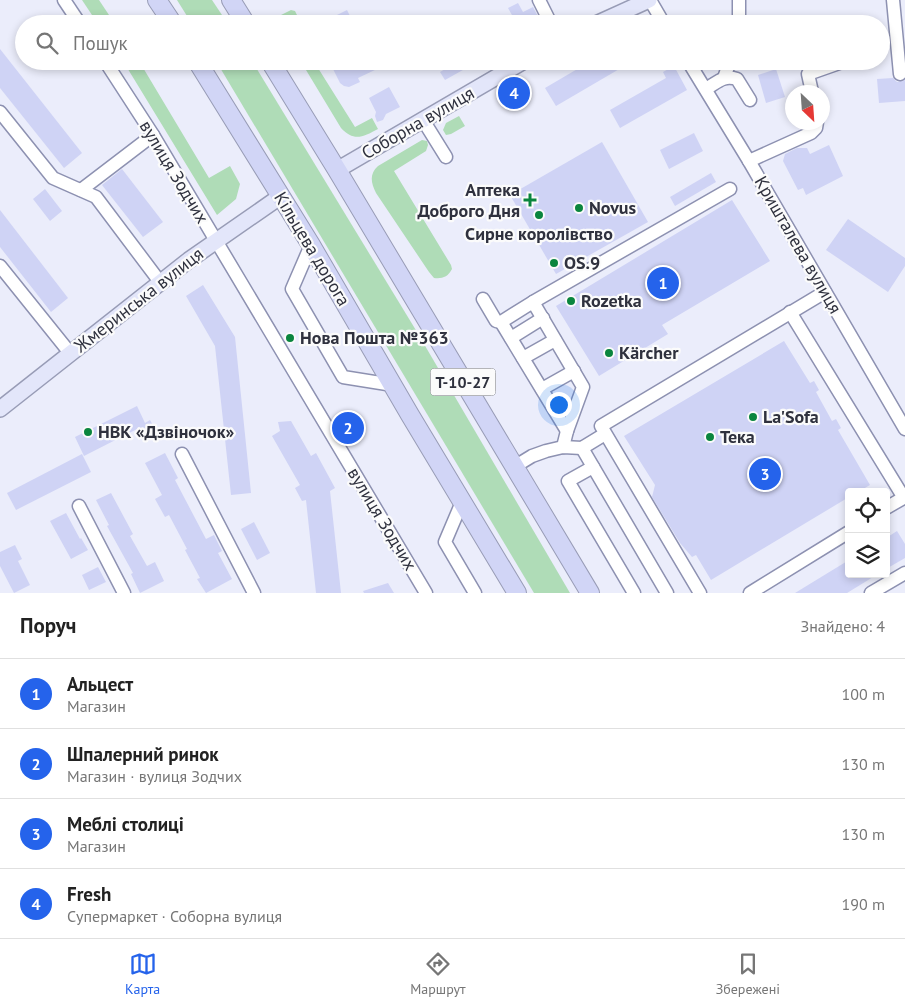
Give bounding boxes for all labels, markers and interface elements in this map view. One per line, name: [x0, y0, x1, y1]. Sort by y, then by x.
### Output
search box: [15, 15, 890, 70]
icon: search: [33, 29, 61, 57]
text: Пошук: [73, 31, 128, 55]
pin: 4: [498, 74, 530, 112]
street label: Соборна вулиця: [357, 81, 478, 164]
north arrow: [785, 85, 830, 130]
street label: вулиця Зодчих: [135, 116, 214, 227]
street label: Кришталева вулиця: [750, 172, 847, 318]
place label: Аптека Доброго Дня: [417, 178, 520, 222]
street label: Кільцева дорога: [269, 187, 356, 310]
marker: Аптека Доброго Дня: [524, 194, 536, 206]
place label: Novus: [589, 196, 637, 219]
marker: Novus: [573, 202, 585, 214]
marker: Сирне королівство: [533, 209, 545, 221]
place label: Сирне королівство: [465, 222, 613, 245]
street label: Жмеринська вулиця: [69, 242, 208, 358]
place label: OS.9: [564, 251, 600, 274]
marker: OS.9: [548, 257, 560, 269]
pin: 1: [647, 264, 679, 302]
place label: Rozetka: [581, 289, 642, 312]
marker: Rozetka: [565, 295, 577, 307]
place label: Нова Пошта №363: [300, 326, 449, 349]
marker: Нова Пошта №363: [284, 332, 296, 344]
place label: Kärcher: [619, 341, 679, 364]
marker: Kärcher: [603, 347, 615, 359]
road number: Т-10-27: [430, 368, 496, 396]
your location: [546, 392, 572, 418]
place label: La'Sofa: [763, 405, 819, 428]
pin: 2: [332, 409, 364, 447]
marker: La'Sofa: [747, 411, 759, 423]
place label: НВК «Дзвіночок»: [98, 420, 235, 443]
place label: Тека: [720, 425, 755, 448]
marker: НВК «Дзвіночок»: [82, 426, 94, 438]
marker: Тека: [704, 431, 716, 443]
pin: 3: [749, 455, 781, 493]
street label: вулиця Зодчих: [343, 463, 422, 574]
map controls: [845, 488, 890, 578]
button: locate: [845, 488, 890, 533]
button: layers: [845, 533, 890, 578]
text: Поруч: [20, 612, 76, 639]
text: Знайдено: 4: [801, 616, 885, 636]
text: Альцест: [67, 672, 133, 696]
text: 1: [31, 684, 41, 704]
text: 100 m: [842, 684, 885, 704]
text: Магазин: [67, 696, 126, 716]
text: Шпалерний ринок: [67, 742, 219, 766]
text: 2: [31, 754, 41, 774]
text: 130 m: [842, 754, 885, 774]
text: Магазин · вулиця Зодчих: [67, 766, 242, 786]
text: Меблі столиці: [67, 812, 184, 836]
text: 3: [31, 824, 41, 844]
text: 130 m: [842, 824, 885, 844]
text: Магазин: [67, 836, 126, 856]
text: Fresh: [67, 882, 111, 906]
text: 4: [31, 894, 41, 914]
text: 190 m: [842, 894, 885, 914]
text: Супермаркет · Соборна вулиця: [67, 906, 282, 926]
tab: Карта: [125, 950, 160, 998]
tab: Маршрут: [410, 950, 466, 998]
tab: Збережені: [716, 950, 780, 998]

